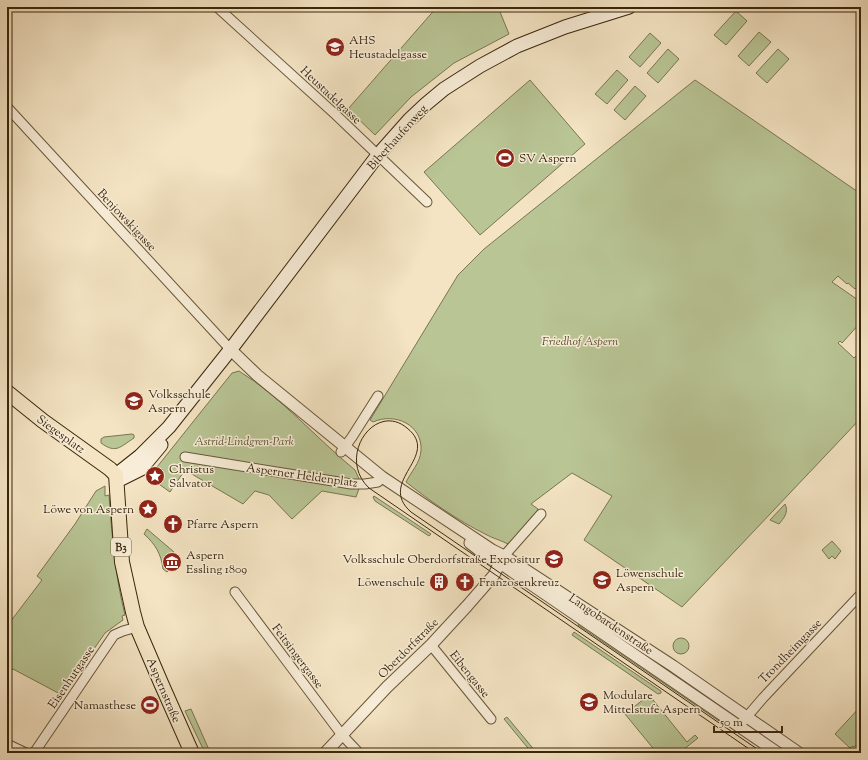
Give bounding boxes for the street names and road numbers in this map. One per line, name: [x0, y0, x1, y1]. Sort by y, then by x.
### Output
street label: Heustadelgasse: [296, 63, 365, 129]
street label: Biberhaufenweg: [363, 101, 432, 175]
street label: Benjowskigasse: [93, 185, 160, 256]
street label: Siegesplatz: [32, 411, 89, 459]
street label: Asperner Heldenplatz: [245, 459, 359, 493]
road number: B3: [111, 538, 131, 556]
street label: Langobardenstraße: [565, 590, 657, 660]
street label: Oberdorfstraße: [374, 614, 443, 683]
street label: Trondheimgasse: [755, 615, 827, 688]
street label: Feitsingergasse: [267, 620, 328, 693]
street label: Eisenhutgasse: [44, 642, 100, 713]
street label: Eibengasse: [445, 647, 494, 702]
street label: Aspernstraße: [141, 655, 185, 726]

